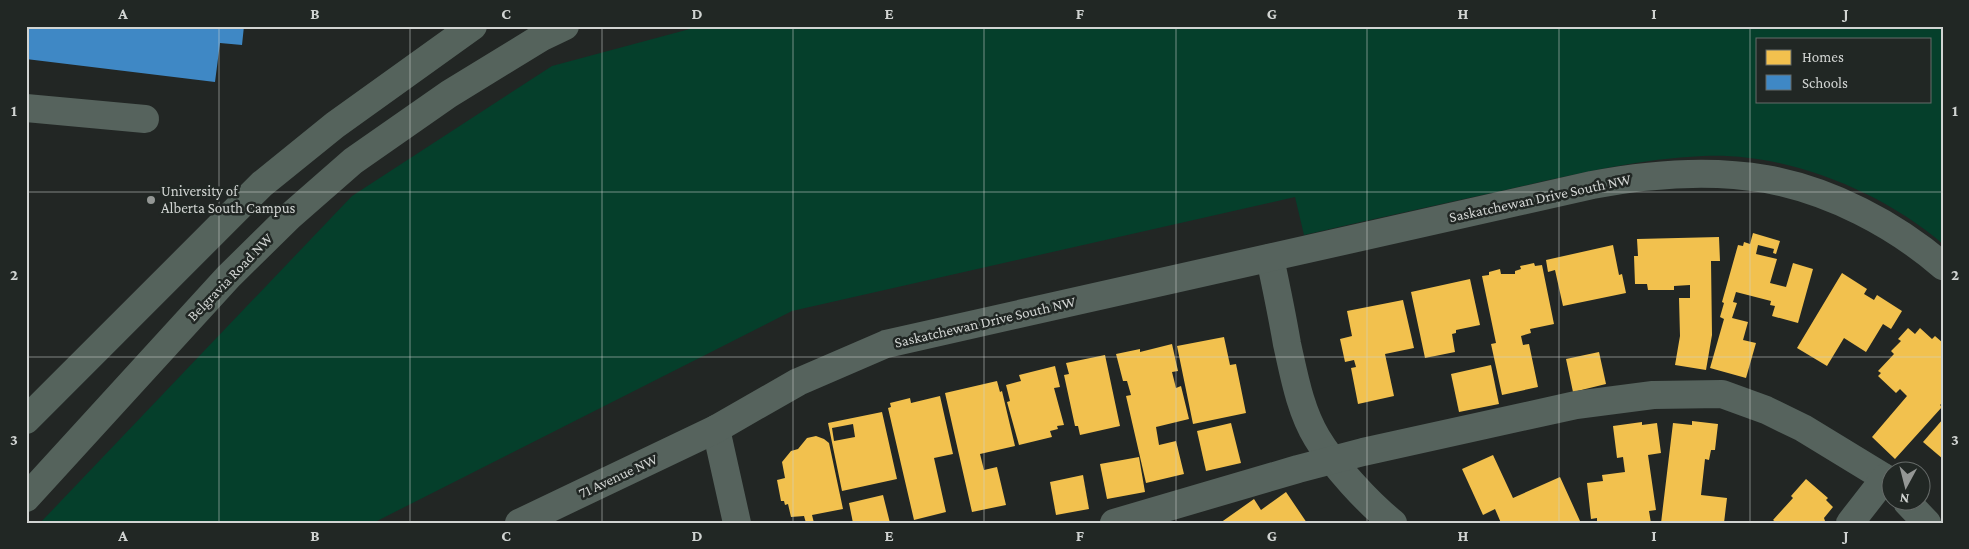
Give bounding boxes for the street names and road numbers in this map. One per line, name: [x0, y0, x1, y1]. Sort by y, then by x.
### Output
street label: Saskatchewan Drive South NW: [1448, 171, 1633, 225]
street label: Belgravia Road NW: [184, 230, 277, 325]
street label: Saskatchewan Drive South NW: [893, 293, 1077, 351]
street label: 71 Avenue NW: [576, 451, 660, 501]

